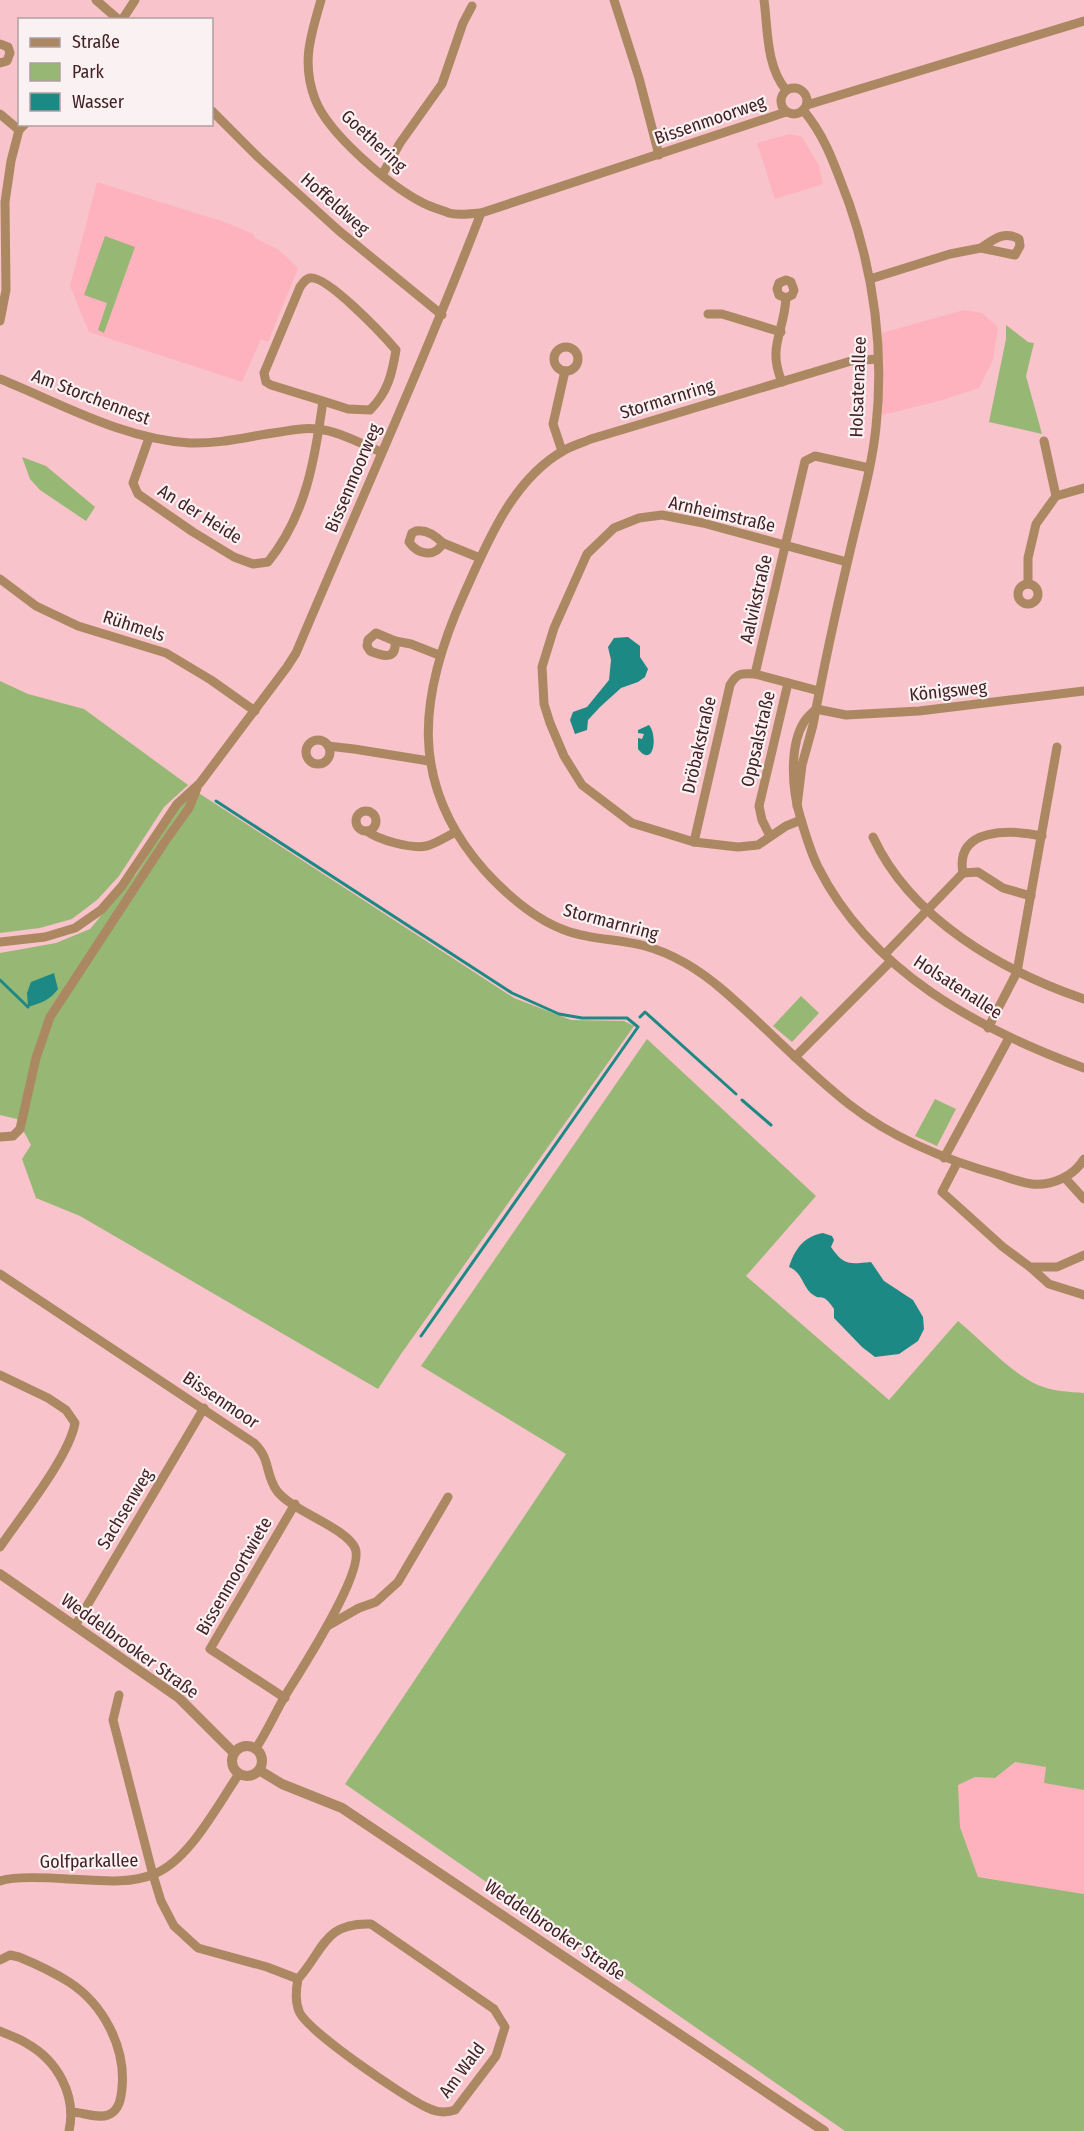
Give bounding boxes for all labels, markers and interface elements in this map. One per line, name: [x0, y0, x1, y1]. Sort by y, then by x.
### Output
legend: [18, 18, 213, 126]
text: Straße: [72, 31, 120, 53]
text: Park: [72, 61, 105, 83]
text: Wasser: [72, 91, 125, 113]
street label: Bissenmoorweg: [652, 91, 769, 149]
street label: Goethering: [337, 105, 412, 177]
street label: Hoffeldweg: [296, 168, 374, 240]
street label: Holsatenallee: [845, 336, 871, 438]
street label: Am Storchennest: [29, 364, 153, 430]
street label: Stormarnring: [617, 374, 717, 424]
street label: Bissenmoorweg: [320, 420, 386, 536]
street label: An der Heide: [154, 479, 246, 549]
street label: Arnheimstraße: [667, 491, 777, 537]
street label: Aalvikstraße: [735, 553, 777, 645]
street label: Rühmels: [100, 606, 168, 646]
street label: Königsweg: [908, 676, 988, 706]
street label: Oppsalstraße: [736, 689, 780, 789]
street label: Dröbakstraße: [677, 694, 721, 796]
street label: Stormarnring: [561, 899, 661, 945]
street label: Holsatenallee: [910, 950, 1007, 1024]
street label: Bissenmoor: [179, 1367, 264, 1434]
street label: Sachsenweg: [92, 1464, 158, 1553]
street label: Bissenmoortwiete: [191, 1513, 277, 1639]
street label: Weddelbrooker Straße: [57, 1589, 203, 1703]
street label: Golfparkallee: [40, 1849, 139, 1873]
street label: Weddelbrooker Straße: [480, 1875, 630, 1985]
street label: Am Wald: [434, 2038, 490, 2102]

